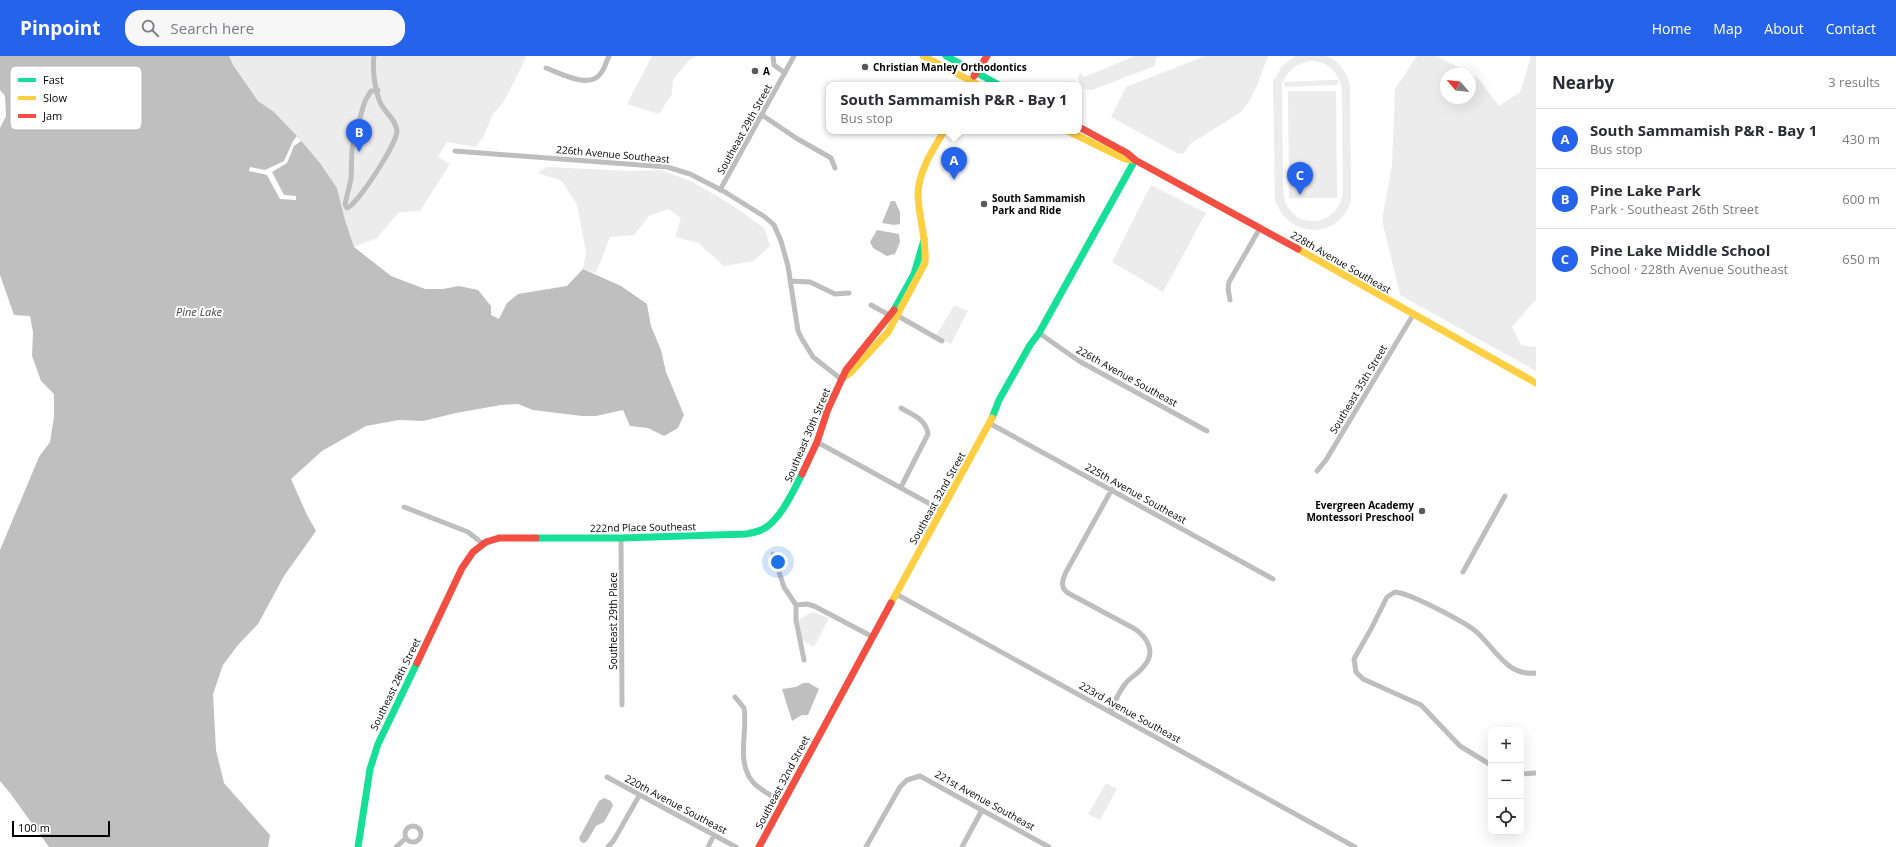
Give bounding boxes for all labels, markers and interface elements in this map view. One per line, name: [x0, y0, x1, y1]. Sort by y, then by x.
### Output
search box: [125, 10, 405, 46]
text: Pinpoint: [20, 15, 101, 41]
icon: search: [139, 17, 161, 39]
text: Search here: [171, 18, 254, 38]
text: Home: [1652, 19, 1691, 38]
text: Map: [1713, 19, 1742, 38]
text: About: [1764, 19, 1804, 38]
text: Contact: [1826, 19, 1876, 38]
place label: Christian Manley Orthodontics: [873, 60, 1027, 74]
marker: Christian Manley Orthodontics: [860, 62, 870, 72]
place label: A: [763, 64, 770, 78]
legend: [10, 66, 142, 130]
marker: A: [750, 66, 760, 76]
north arrow: [1440, 68, 1476, 104]
text: Nearby: [1552, 71, 1614, 94]
text: Fast: [43, 72, 64, 87]
text: 3 results: [1828, 73, 1880, 91]
street label: Southeast 29th Street: [713, 81, 775, 177]
popup: [826, 82, 1082, 134]
text: South Sammamish P&R - Bay 1: [840, 89, 1068, 109]
text: Slow: [43, 90, 67, 105]
text: Jam: [42, 108, 62, 123]
text: Bus stop: [840, 109, 893, 127]
pin: B: [346, 119, 372, 152]
text: South Sammamish P&R - Bay 1: [1590, 120, 1817, 140]
text: A: [1561, 130, 1569, 148]
text: 430 m: [1842, 130, 1880, 148]
text: Bus stop: [1590, 140, 1643, 158]
street label: 226th Avenue Southeast: [556, 142, 671, 166]
pin: A: [941, 147, 967, 180]
pin: C: [1287, 162, 1313, 195]
text: Pine Lake Park: [1590, 180, 1701, 200]
text: B: [1561, 190, 1569, 208]
text: 600 m: [1842, 190, 1880, 208]
place label: South Sammamish Park and Ride: [992, 191, 1085, 217]
marker: South Sammamish Park and Ride: [979, 199, 989, 209]
text: Park · Southeast 26th Street: [1590, 200, 1759, 218]
street label: 228th Avenue Southeast: [1288, 228, 1394, 297]
text: Pine Lake Middle School: [1590, 240, 1770, 260]
text: C: [1561, 250, 1569, 268]
text: 650 m: [1842, 250, 1880, 268]
text: School · 228th Avenue Southeast: [1590, 260, 1788, 278]
water label: Pine Lake: [176, 304, 223, 319]
street label: 226th Avenue Southeast: [1074, 342, 1180, 410]
street label: Southeast 35th Street: [1326, 342, 1390, 436]
street label: Southeast 30th Street: [781, 385, 833, 484]
street label: Southeast 32nd Street: [906, 449, 968, 547]
street label: 225th Avenue Southeast: [1083, 459, 1189, 527]
place label: Evergreen Academy Montessori Preschool: [1306, 498, 1414, 524]
marker: Evergreen Academy Montessori Preschool: [1417, 506, 1427, 516]
street label: 222nd Place Southeast: [590, 519, 697, 535]
your location: [768, 552, 788, 572]
street label: Southeast 29th Place: [606, 572, 620, 670]
street label: Southeast 28th Street: [367, 635, 424, 732]
street label: 223rd Avenue Southeast: [1077, 678, 1184, 746]
map controls: [1488, 727, 1524, 835]
button: +: [1488, 727, 1524, 763]
street label: Southeast 32nd Street: [751, 733, 813, 831]
button: −: [1488, 763, 1524, 799]
street label: 221st Avenue Southeast: [932, 767, 1038, 834]
street label: 220th Avenue Southeast: [623, 771, 730, 837]
button: locate: [1488, 799, 1524, 835]
scale bar: [12, 819, 110, 838]
text: 100 m: [18, 820, 50, 835]

